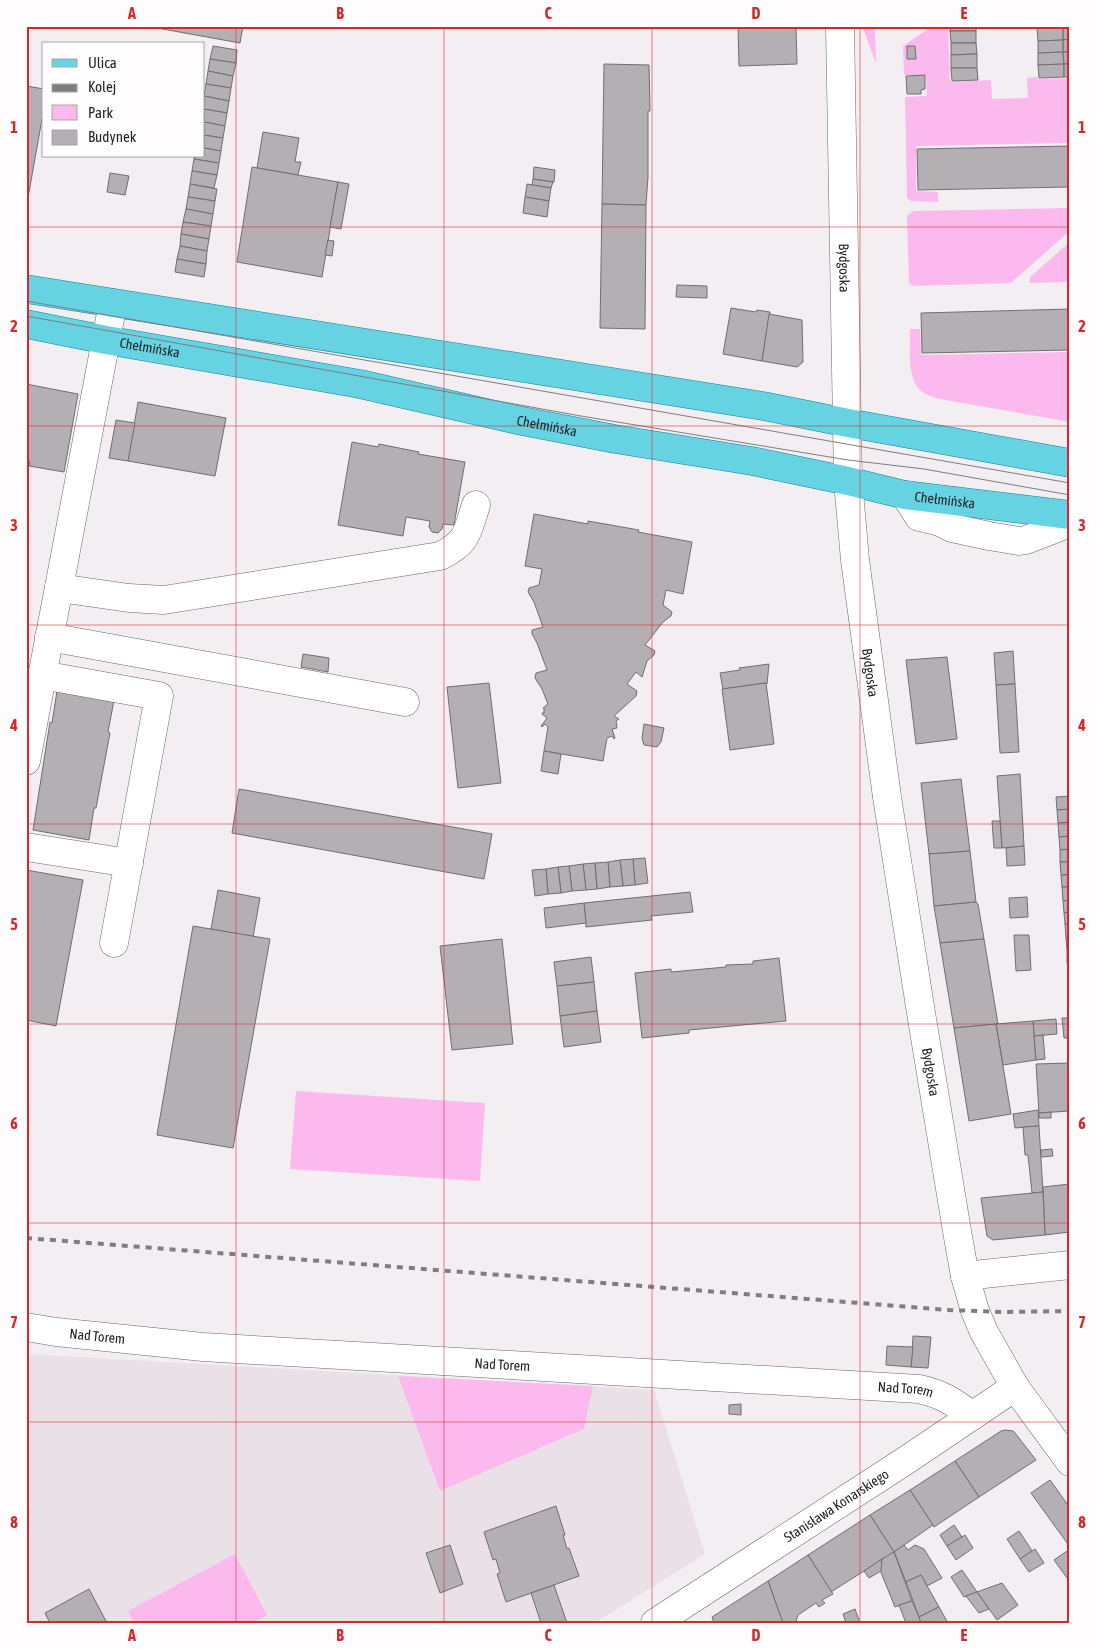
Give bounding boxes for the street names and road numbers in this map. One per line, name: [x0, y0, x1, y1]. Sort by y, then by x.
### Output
street label: Bydgoska: [836, 243, 853, 293]
street label: Chełmińska: [118, 334, 181, 361]
street label: Chełmińska: [516, 412, 578, 439]
street label: Chełmińska: [914, 488, 976, 511]
street label: Bydgoska: [859, 647, 881, 698]
street label: Bydgoska: [919, 1047, 943, 1097]
street label: Nad Torem: [69, 1325, 126, 1347]
street label: Nad Torem: [474, 1355, 531, 1374]
street label: Nad Torem: [877, 1379, 935, 1400]
street label: Stanisława Konarskiego: [781, 1466, 892, 1545]

